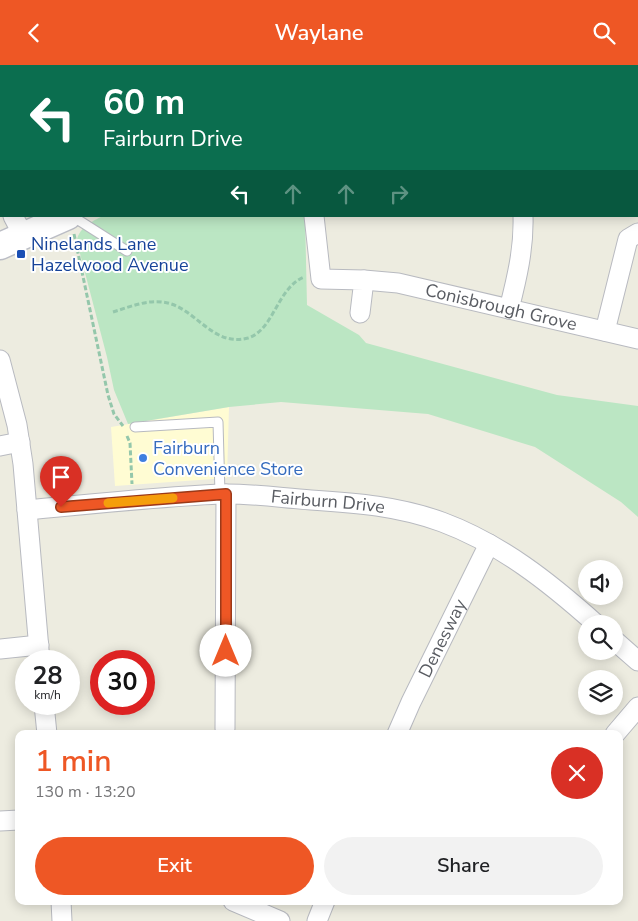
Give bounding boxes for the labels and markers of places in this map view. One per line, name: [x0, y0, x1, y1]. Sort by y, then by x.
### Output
place label: Ninelands Lane Hazelwood Avenue: [31, 232, 189, 277]
marker: Ninelands Lane Hazelwood Avenue: [15, 248, 27, 260]
place label: Fairburn Convenience Store: [153, 436, 303, 481]
marker: Fairburn Convenience Store: [137, 452, 149, 464]
pin: [40, 456, 82, 507]

